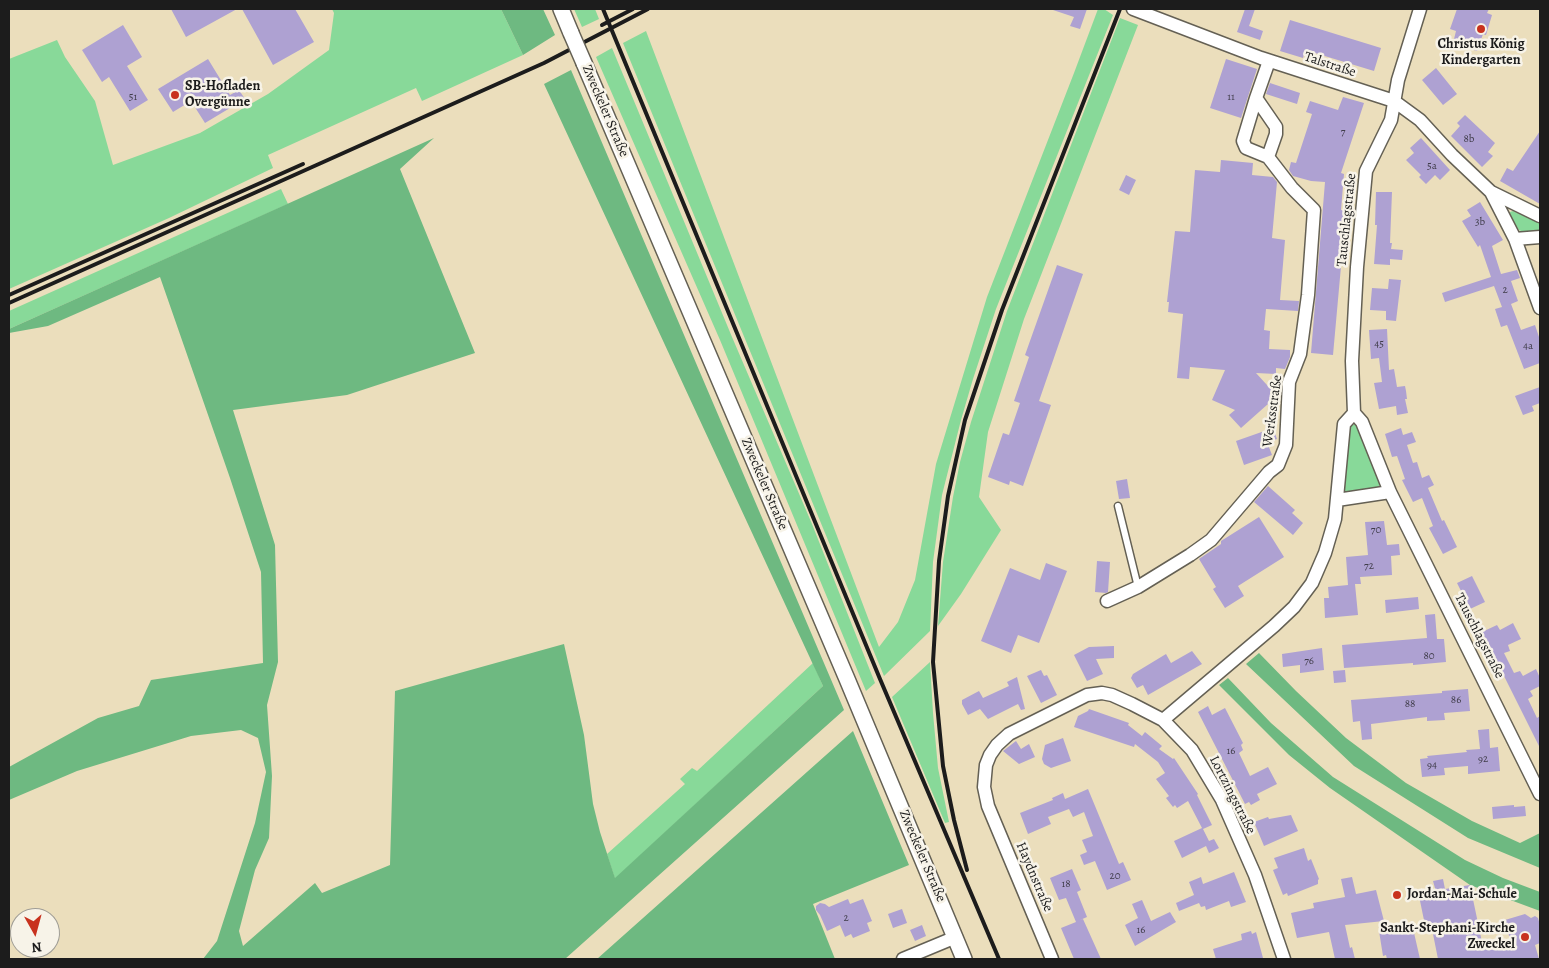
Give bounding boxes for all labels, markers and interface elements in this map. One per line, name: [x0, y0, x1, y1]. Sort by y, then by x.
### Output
marker: Christus König Kindergarten: [1475, 23, 1487, 35]
place label: Christus König Kindergarten: [1437, 37, 1525, 70]
street label: Talstraße: [1302, 49, 1358, 81]
street label: Zweckeler Straße: [578, 62, 632, 160]
place label: SB-Hofladen Overgünne: [185, 79, 260, 111]
marker: SB-Hofladen Overgünne: [169, 89, 181, 101]
house number: 51: [129, 90, 137, 104]
house number: 11: [1227, 90, 1235, 104]
house number: 7: [1341, 125, 1345, 139]
house number: 8b: [1464, 132, 1474, 146]
house number: 5a: [1427, 159, 1437, 173]
street label: Tauschlagstraße: [1334, 173, 1360, 267]
house number: 3b: [1475, 215, 1485, 229]
house number: 2: [1502, 283, 1508, 297]
house number: 45: [1374, 337, 1384, 351]
house number: 4a: [1523, 339, 1533, 353]
street label: Werksstraße: [1260, 374, 1286, 448]
street label: Zweckeler Straße: [737, 435, 791, 533]
house number: 70: [1371, 523, 1381, 537]
house number: 72: [1364, 559, 1374, 573]
street label: Tauschlagstraße: [1450, 590, 1508, 682]
house number: 80: [1423, 649, 1435, 663]
house number: 76: [1304, 654, 1314, 668]
house number: 86: [1451, 693, 1461, 707]
house number: 88: [1405, 697, 1415, 711]
house number: 16: [1227, 744, 1235, 758]
house number: 92: [1478, 752, 1488, 766]
street label: Lortzingstraße: [1205, 753, 1259, 837]
house number: 94: [1427, 758, 1437, 772]
street label: Zweckeler Straße: [895, 807, 949, 905]
street label: Haydnstraße: [1012, 840, 1056, 914]
house number: 20: [1109, 869, 1121, 883]
house number: 18: [1061, 877, 1071, 891]
place label: Jordan-Mai-Schule: [1407, 887, 1517, 903]
marker: Jordan-Mai-Schule: [1391, 889, 1403, 901]
north arrow: [10, 908, 60, 958]
house number: 2: [843, 911, 849, 925]
place label: Sankt-Stephani-Kirche Zweckel: [1380, 921, 1515, 954]
house number: 16: [1137, 923, 1145, 937]
marker: Sankt-Stephani-Kirche Zweckel: [1519, 931, 1531, 943]
text: N: [31, 937, 43, 957]

